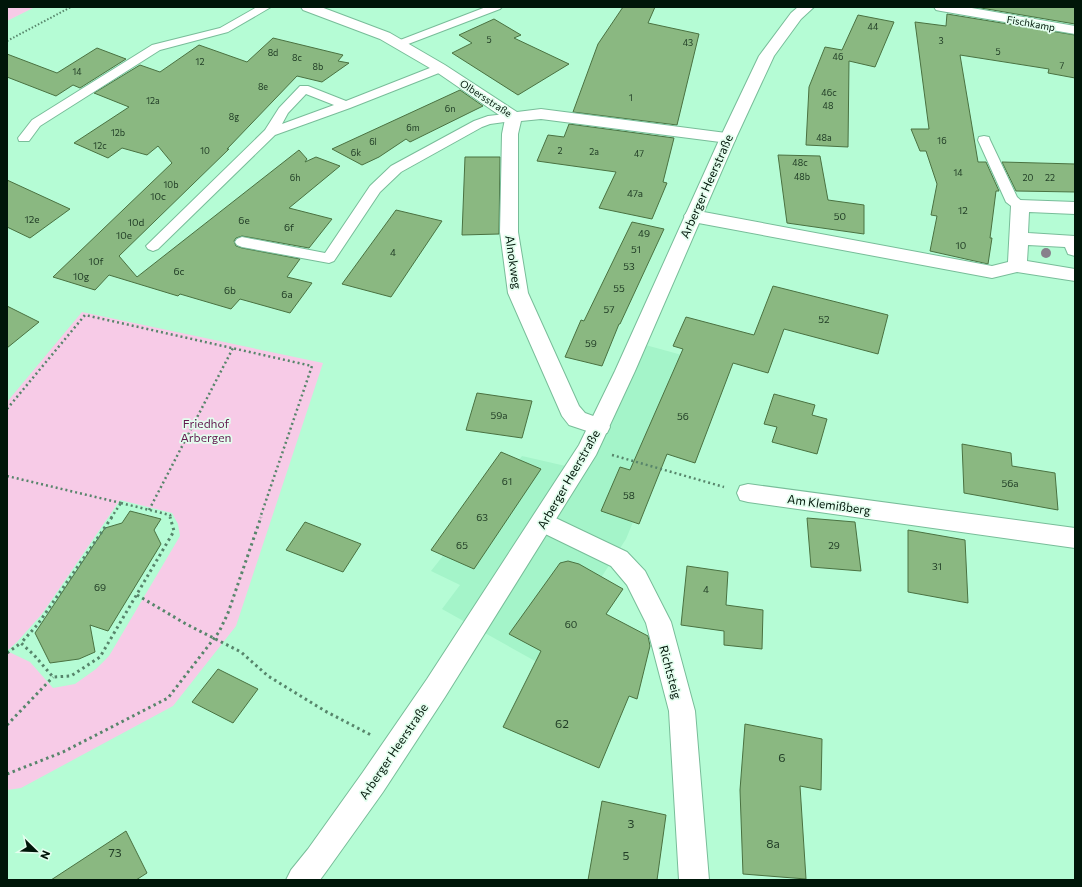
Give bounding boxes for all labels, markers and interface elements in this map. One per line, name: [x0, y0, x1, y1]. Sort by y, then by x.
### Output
street label: Fischkamp: [1006, 13, 1056, 33]
house number: 44: [868, 21, 879, 32]
house number: 5: [486, 34, 492, 45]
house number: 3: [938, 35, 944, 46]
house number: 43: [683, 37, 693, 48]
house number: 5: [995, 46, 1001, 57]
house number: 8d: [268, 47, 278, 58]
house number: 46: [833, 51, 843, 62]
house number: 8c: [292, 52, 303, 63]
house number: 12: [196, 56, 204, 67]
house number: 7: [1060, 60, 1065, 71]
house number: 8b: [313, 61, 323, 72]
house number: 14: [72, 66, 82, 77]
street label: Olbersstraße: [458, 77, 514, 119]
house number: 8e: [258, 81, 268, 92]
house number: 46c: [821, 87, 837, 98]
house number: 1: [629, 92, 633, 103]
house number: 12a: [146, 95, 160, 106]
house number: 48: [823, 100, 833, 111]
house number: 6n: [445, 103, 455, 114]
house number: 8g: [229, 111, 239, 122]
house number: 6m: [406, 122, 420, 133]
house number: 12b: [111, 127, 125, 138]
street label: Arberger Heerstraße: [677, 132, 735, 240]
house number: 48a: [816, 132, 832, 143]
house number: 16: [937, 135, 947, 146]
house number: 6l: [369, 136, 377, 147]
house number: 12c: [93, 140, 107, 151]
house number: 10: [200, 145, 210, 156]
house number: 2: [558, 145, 563, 156]
house number: 2a: [589, 146, 599, 157]
house number: 6k: [351, 147, 361, 158]
house number: 47: [634, 148, 644, 159]
house number: 48c: [792, 157, 808, 168]
house number: 14: [953, 167, 963, 178]
house number: 48b: [794, 171, 810, 182]
house number: 6h: [290, 172, 300, 183]
house number: 20: [1023, 172, 1034, 183]
house number: 22: [1045, 172, 1055, 183]
house number: 10b: [163, 179, 179, 190]
house number: 47a: [627, 187, 643, 199]
house number: 10c: [150, 190, 166, 202]
house number: 12: [958, 204, 968, 216]
house number: 50: [834, 210, 846, 222]
house number: 12e: [24, 213, 40, 225]
house number: 6e: [238, 214, 250, 226]
house number: 10d: [128, 216, 145, 228]
house number: 6f: [284, 221, 294, 233]
house number: 49: [638, 227, 650, 239]
house number: 10e: [116, 229, 132, 241]
street label: Alnokweg: [503, 234, 525, 290]
house number: 10: [956, 239, 966, 251]
house number: 51: [631, 243, 641, 255]
house number: 4: [390, 246, 396, 258]
house number: 10f: [89, 255, 103, 267]
house number: 53: [623, 260, 635, 272]
house number: 6c: [173, 265, 185, 277]
house number: 10g: [73, 270, 90, 282]
house number: 55: [613, 282, 625, 294]
house number: 6b: [224, 284, 236, 296]
house number: 6a: [281, 288, 293, 300]
house number: 57: [603, 303, 615, 315]
house number: 52: [818, 313, 830, 325]
house number: 59: [585, 337, 597, 349]
house number: 59a: [490, 409, 508, 421]
house number: 56: [677, 410, 689, 422]
park label: Friedhof Arbergen: [181, 416, 231, 444]
street label: Arberger Heerstraße: [534, 427, 602, 531]
house number: 61: [502, 475, 512, 487]
house number: 56a: [1001, 477, 1019, 489]
house number: 58: [623, 489, 635, 501]
street label: Am Klemißberg: [786, 491, 872, 517]
house number: 63: [476, 511, 488, 523]
house number: 65: [456, 539, 468, 551]
house number: 29: [828, 539, 840, 551]
house number: 31: [932, 560, 942, 572]
house number: 69: [94, 581, 106, 593]
house number: 4: [703, 583, 709, 595]
house number: 60: [565, 618, 577, 630]
street label: Richtsteig: [657, 644, 685, 701]
street label: Arberger Heerstraße: [356, 701, 430, 801]
house number: 62: [555, 716, 569, 730]
house number: 6: [778, 750, 786, 764]
house number: 3: [628, 816, 635, 830]
north arrow: [16, 831, 56, 871]
house number: 8a: [766, 836, 780, 850]
house number: 73: [108, 845, 122, 859]
house number: 5: [623, 848, 630, 862]
text: N: [38, 849, 53, 861]

